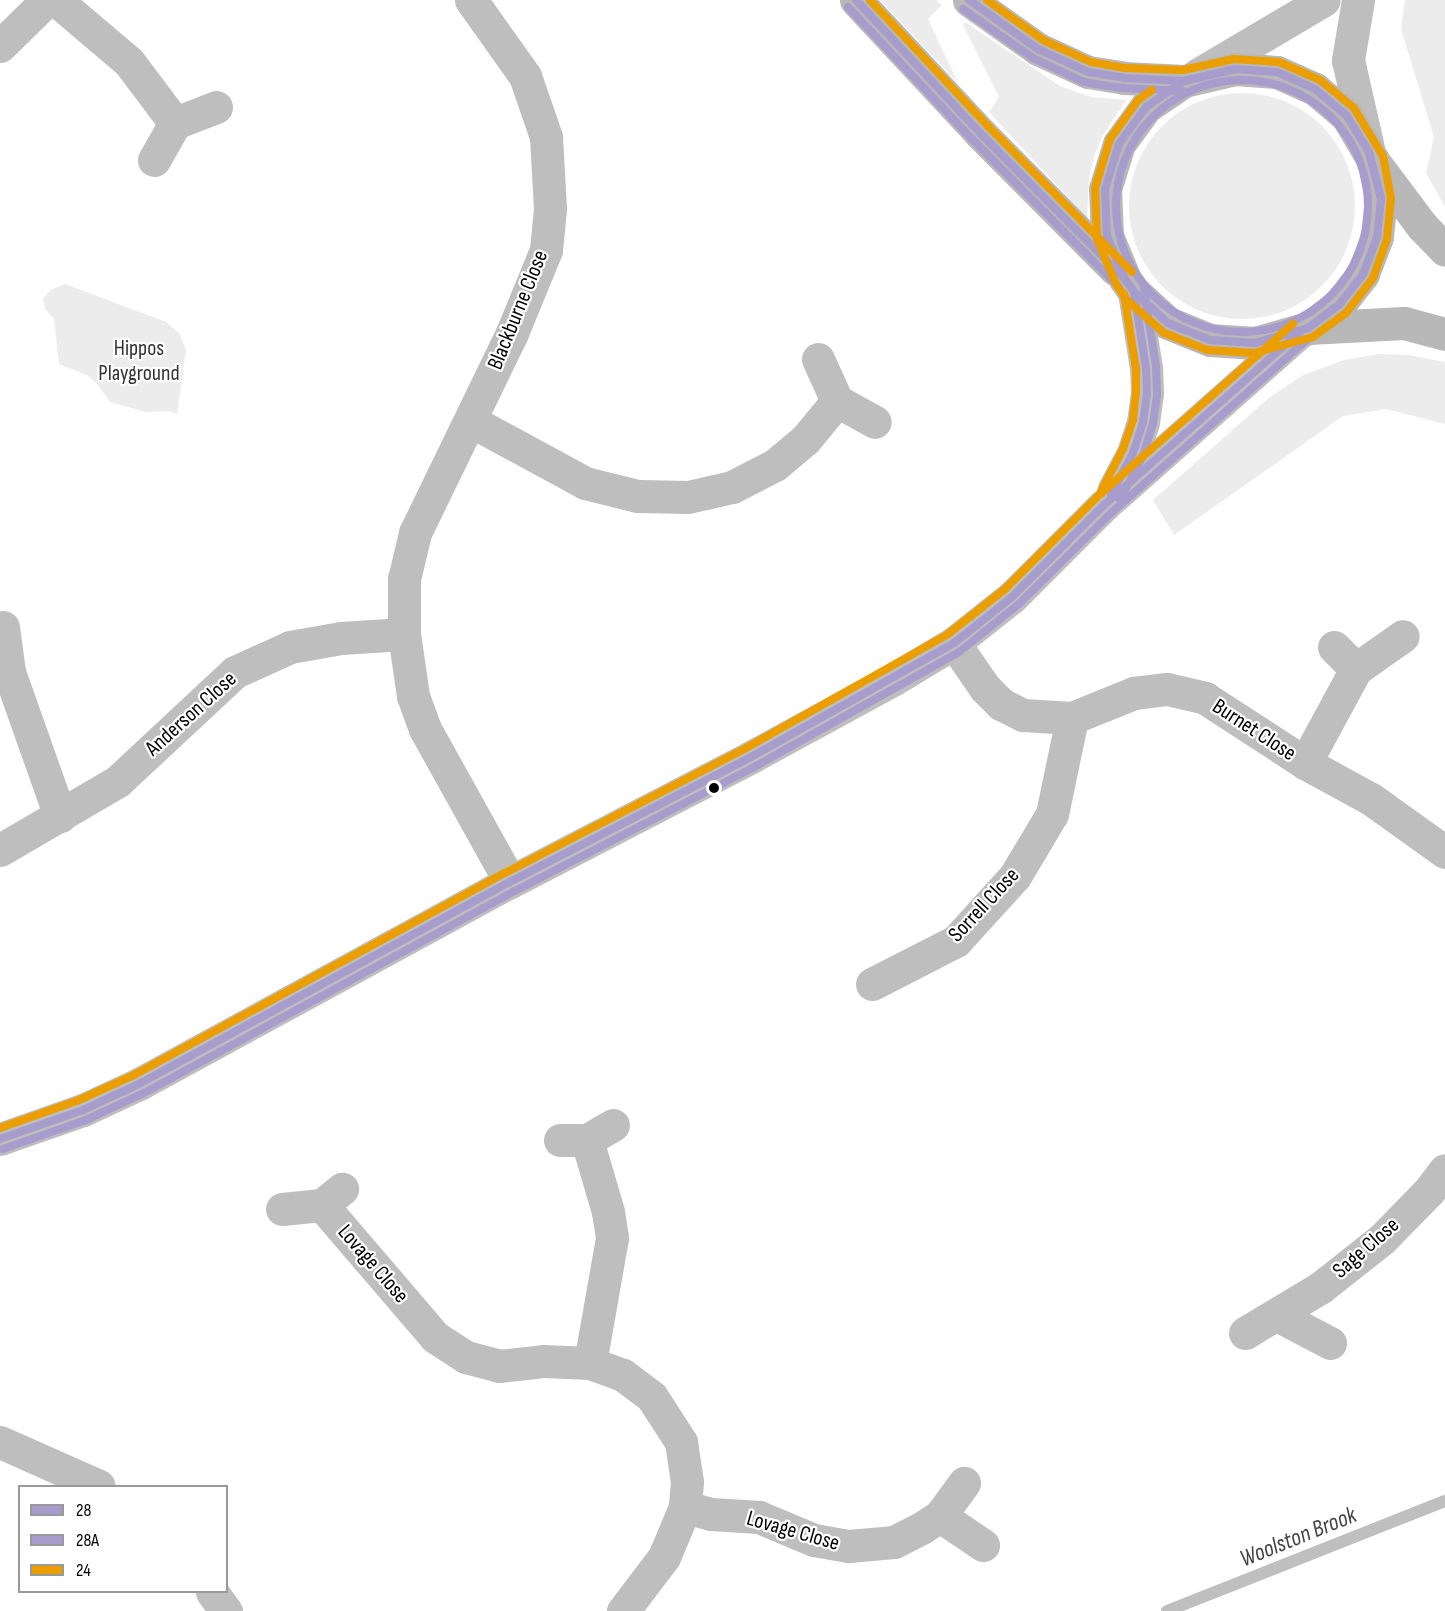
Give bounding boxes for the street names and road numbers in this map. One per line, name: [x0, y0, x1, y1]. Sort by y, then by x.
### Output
street label: Blackburne Close: [482, 246, 554, 374]
street label: Anderson Close: [140, 666, 242, 762]
street label: Burnet Close: [1207, 693, 1301, 767]
street label: Sorrell Close: [943, 862, 1025, 948]
street label: Sage Close: [1327, 1212, 1405, 1284]
street label: Lovage Close: [332, 1219, 414, 1309]
street label: Lovage Close: [744, 1505, 842, 1557]

